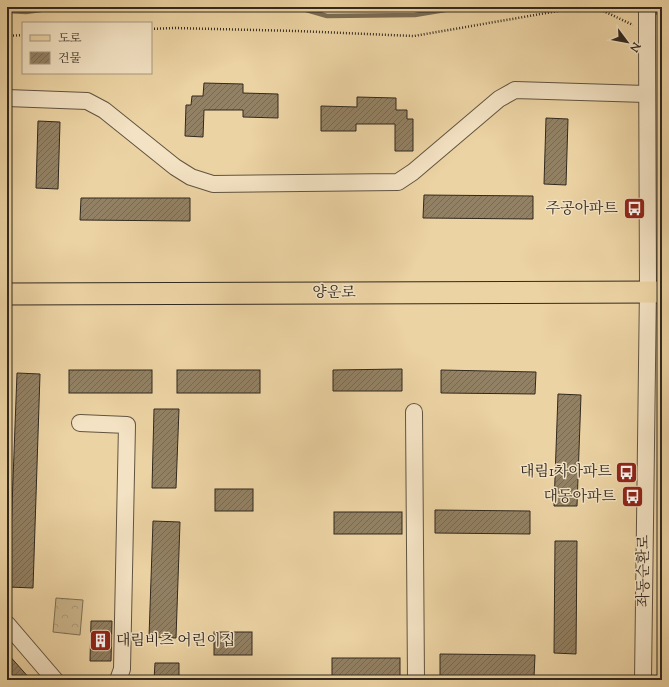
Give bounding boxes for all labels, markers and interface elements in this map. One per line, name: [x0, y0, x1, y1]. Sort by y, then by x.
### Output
legend: [22, 22, 152, 74]
north arrow: [607, 22, 647, 62]
text: 도로: [58, 30, 82, 48]
text: N: [625, 38, 644, 55]
text: 건물: [58, 50, 82, 68]
bus stop icon: 주공아파트: [621, 196, 647, 222]
place label: 주공아파트: [546, 199, 619, 220]
street label: 양운로: [312, 283, 356, 304]
bus stop icon: 대림1차아파트: [614, 459, 640, 485]
place label: 대림1차아파트: [520, 462, 613, 483]
bus stop icon: 대동아파트: [619, 484, 645, 510]
place label: 대동아파트: [544, 487, 617, 508]
street label: 좌동순환로: [634, 534, 655, 607]
building icon: 대림비츠 어린이집: [88, 628, 114, 654]
place label: 대림비츠 어린이집: [116, 631, 235, 652]

